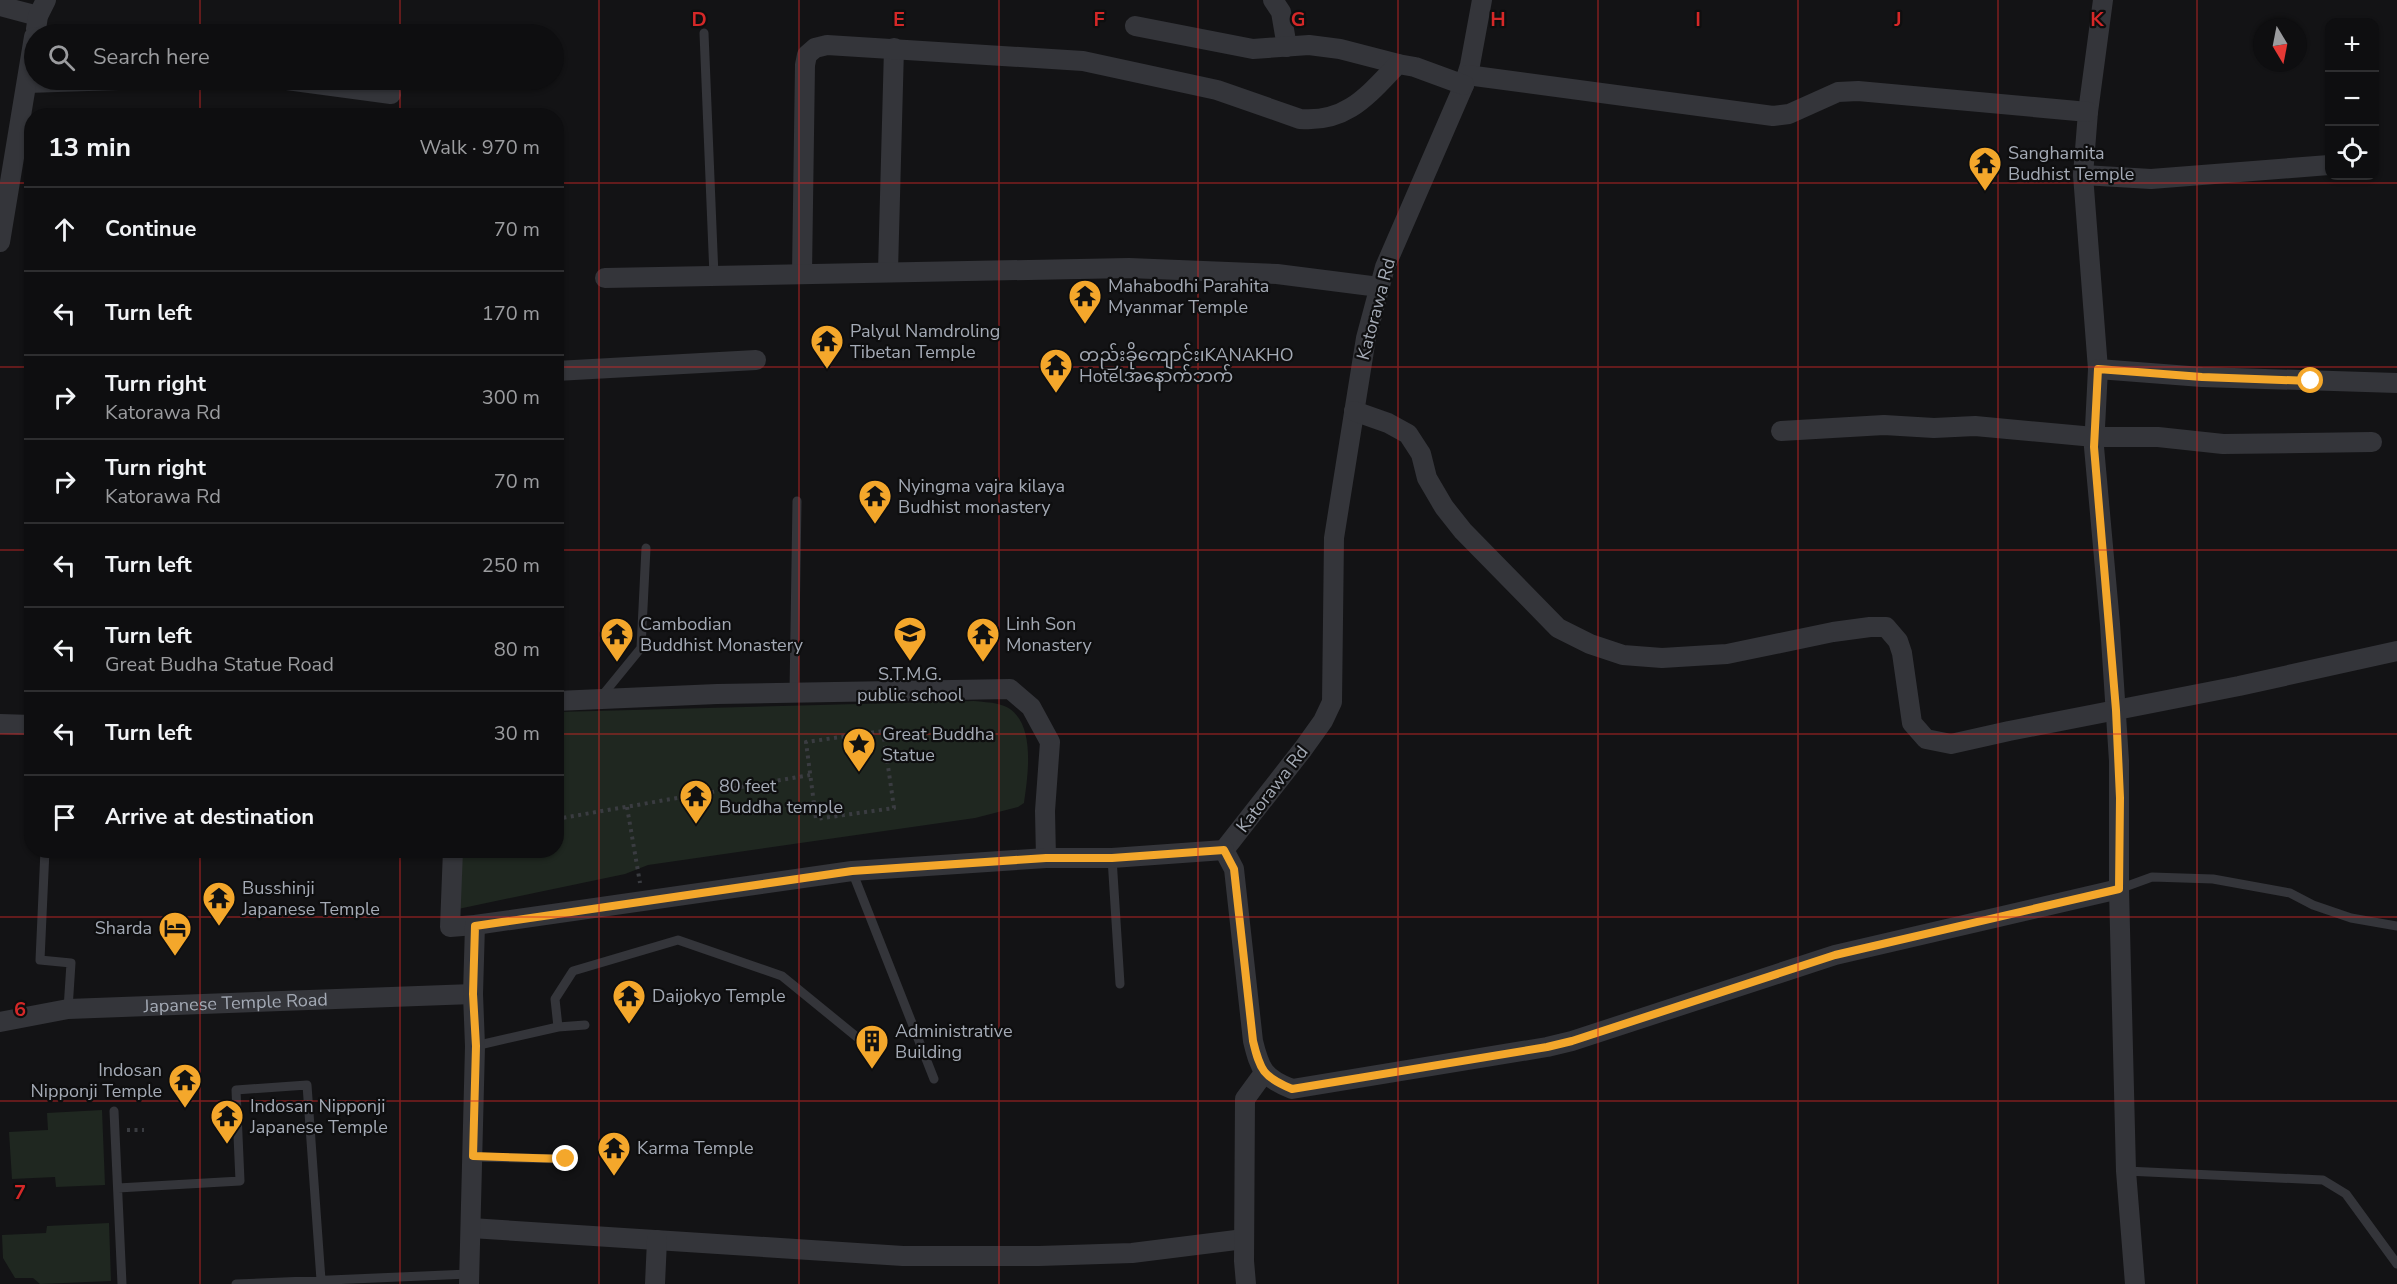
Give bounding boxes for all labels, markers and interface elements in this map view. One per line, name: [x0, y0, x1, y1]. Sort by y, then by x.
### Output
text: D: [691, 6, 707, 33]
text: E: [893, 6, 905, 33]
text: F: [1093, 6, 1105, 33]
text: G: [1291, 6, 1305, 33]
text: H: [1490, 6, 1506, 33]
text: I: [1695, 6, 1701, 33]
text: J: [1893, 6, 1902, 33]
text: K: [2090, 6, 2104, 33]
north arrow: [2253, 18, 2307, 72]
map controls: [2325, 18, 2379, 180]
button: +: [2325, 18, 2379, 72]
search box: [24, 24, 564, 90]
icon: search: [45, 41, 78, 74]
text: Search here: [93, 42, 210, 72]
button: −: [2325, 72, 2379, 126]
button: locate: [2325, 126, 2379, 180]
text: 13 min: [48, 130, 131, 165]
text: Walk · 970 m: [420, 134, 540, 161]
place label: Sanghamita Budhist Temple: [2008, 141, 2134, 186]
temple icon: Sanghamita Budhist Temple: [1967, 145, 2003, 192]
icon: ahead: [48, 213, 81, 246]
text: Continue: [105, 214, 196, 244]
text: 70 m: [494, 216, 540, 243]
street label: Katorawa Rd: [1351, 256, 1401, 362]
place label: Mahabodhi Parahita Myanmar Temple: [1108, 274, 1269, 319]
temple icon: Mahabodhi Parahita Myanmar Temple: [1067, 278, 1103, 325]
icon: left: [48, 297, 81, 330]
text: Turn left: [105, 298, 192, 328]
text: 170 m: [482, 300, 540, 327]
place label: Palyul Namdroling Tibetan Temple: [850, 319, 1000, 364]
temple icon: Palyul Namdroling Tibetan Temple: [809, 323, 845, 370]
place label: တည်းခိုကျောင်း၊KANAKHO Hotelအနောက်ဘက်: [1079, 341, 1294, 391]
temple icon: တည်းခိုကျောင်း၊KANAKHO Hotelအနောက်ဘက်: [1038, 347, 1074, 394]
route start: [2297, 367, 2323, 393]
text: Turn right: [105, 369, 206, 399]
icon: right: [48, 381, 81, 414]
text: 300 m: [482, 384, 540, 411]
text: Katorawa Rd: [105, 399, 221, 426]
text: Turn right: [105, 453, 206, 483]
icon: right: [48, 465, 81, 498]
text: 70 m: [494, 468, 540, 495]
place label: Nyingma vajra kilaya Budhist monastery: [898, 474, 1065, 519]
temple icon: Nyingma vajra kilaya Budhist monastery: [857, 478, 893, 525]
text: Katorawa Rd: [105, 483, 221, 510]
icon: left: [48, 549, 81, 582]
text: Turn left: [105, 550, 192, 580]
text: 250 m: [482, 552, 540, 579]
place label: Cambodian Buddhist Monastery: [640, 612, 804, 657]
place label: Linh Son Monastery: [1006, 612, 1092, 657]
school or university icon: S.T.M.G. public school: [892, 615, 928, 662]
temple icon: Cambodian Buddhist Monastery: [599, 616, 635, 663]
temple icon: Linh Son Monastery: [965, 616, 1001, 663]
text: Turn left: [105, 621, 192, 651]
icon: left: [48, 633, 81, 666]
text: 80 m: [494, 636, 540, 663]
text: Great Budha Statue Road: [105, 651, 334, 678]
place label: S.T.M.G. public school: [857, 662, 964, 707]
icon: left: [48, 717, 81, 750]
text: Turn left: [105, 718, 192, 748]
text: 30 m: [494, 720, 540, 747]
place label: Great Buddha Statue: [882, 722, 994, 767]
place icon: Great Buddha Statue: [841, 726, 877, 773]
street label: Katorawa Rd: [1230, 741, 1314, 837]
place label: 80 feet Buddha temple: [719, 774, 843, 819]
temple icon: 80 feet Buddha temple: [678, 778, 714, 825]
icon: arrive: [48, 801, 81, 834]
text: Arrive at destination: [105, 802, 314, 832]
place label: Busshinji Japanese Temple: [241, 876, 380, 921]
temple icon: Busshinji Japanese Temple: [201, 880, 237, 927]
hotel icon: Sharda: [157, 910, 193, 957]
place label: Sharda: [95, 916, 152, 940]
temple icon: Daijokyo Temple: [611, 978, 647, 1025]
place label: Daijokyo Temple: [652, 984, 786, 1008]
street label: Japanese Temple Road: [142, 987, 328, 1018]
text: 6: [14, 996, 26, 1023]
place label: Administrative Building: [895, 1019, 1012, 1064]
building icon: Administrative Building: [854, 1023, 890, 1070]
place label: Indosan Nipponji Temple: [30, 1058, 162, 1103]
temple icon: Indosan Nipponji Temple: [167, 1062, 203, 1109]
place label: Indosan Nipponji Japanese Temple: [249, 1094, 388, 1139]
temple icon: Indosan Nipponji Japanese Temple: [209, 1098, 245, 1145]
temple icon: Karma Temple: [596, 1130, 632, 1177]
place label: Karma Temple: [637, 1136, 754, 1160]
route end: [552, 1145, 578, 1171]
text: 7: [14, 1179, 26, 1206]

